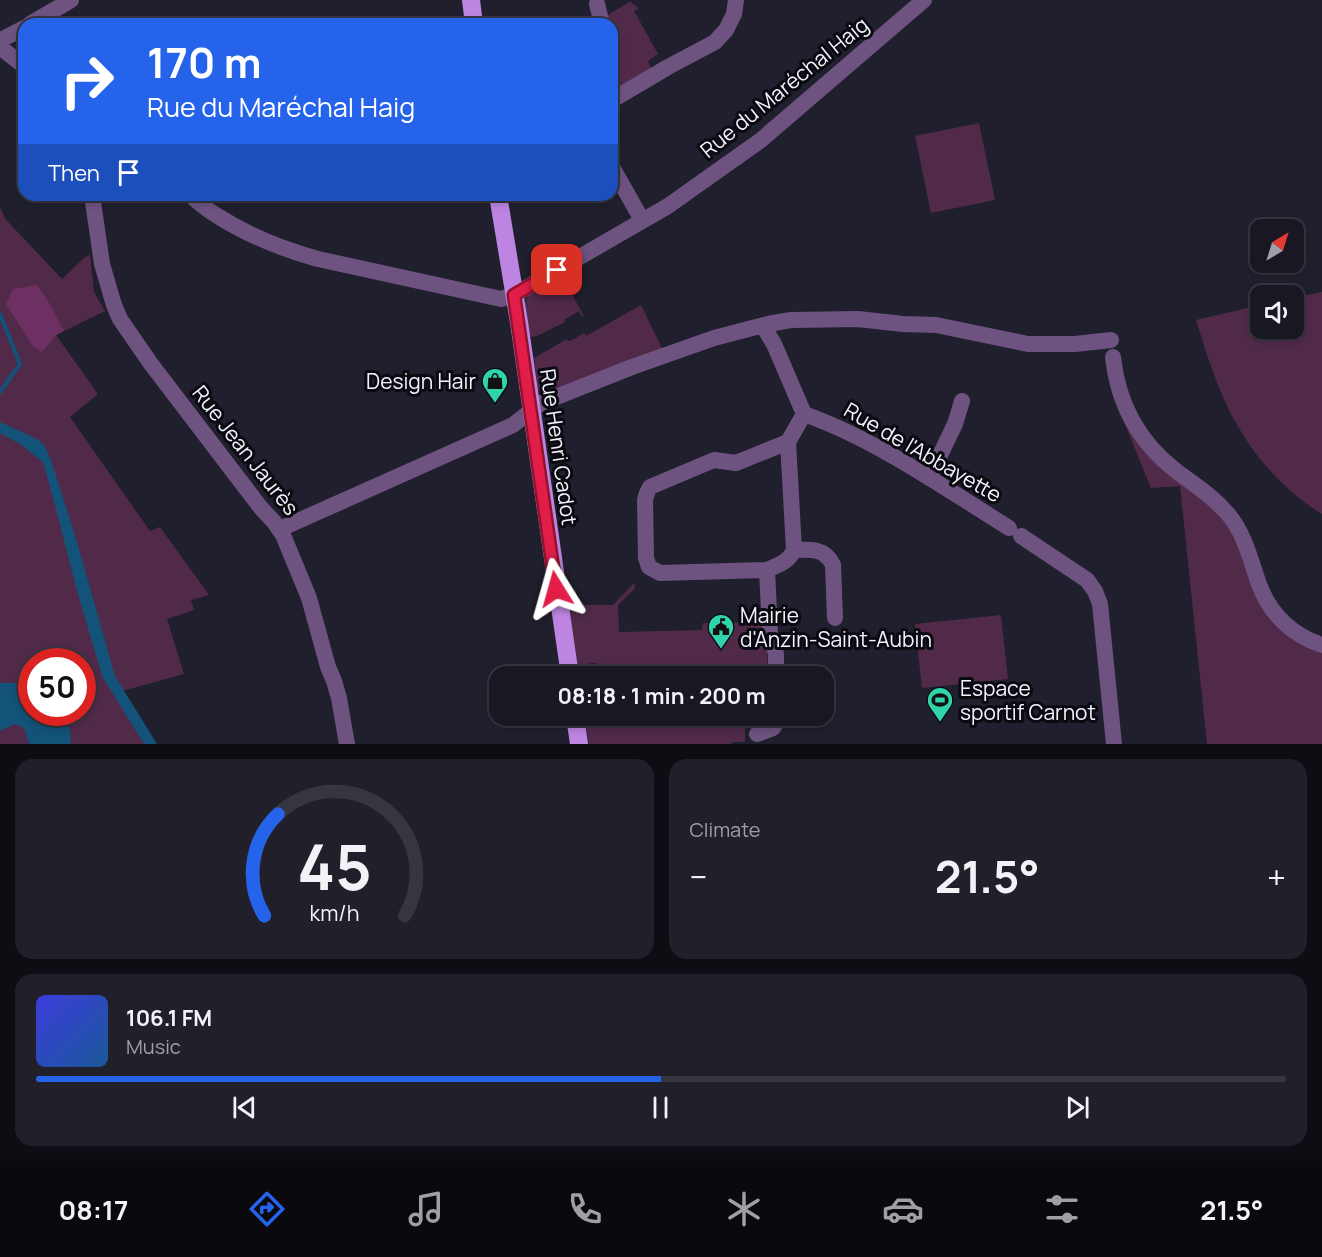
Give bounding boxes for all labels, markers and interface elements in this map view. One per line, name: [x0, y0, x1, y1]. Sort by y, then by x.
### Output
street label: Rue du Maréchal Haig: [694, 10, 874, 164]
text: 170 m: [147, 33, 262, 91]
icon: right: [48, 42, 126, 120]
text: Rue du Maréchal Haig: [147, 88, 415, 125]
icon: arrive: [112, 156, 145, 189]
text: Then: [48, 158, 100, 188]
north arrow: [1250, 219, 1304, 273]
map controls: [1250, 219, 1304, 339]
pin: [531, 244, 582, 295]
icon: arrive: [540, 253, 573, 286]
button: sound: [1250, 285, 1304, 339]
shop icon: Design Hair: [480, 366, 510, 404]
place label: Design Hair: [366, 367, 476, 395]
street label: Rue Henri Cadot: [534, 367, 584, 527]
street label: Rue Jean Jaurès: [187, 379, 305, 521]
street label: Rue de l'Abbayette: [839, 396, 1007, 508]
position arrow: [524, 557, 588, 621]
place label: Mairie d'Anzin-Saint-Aubin: [740, 601, 932, 653]
public building icon: Mairie d'Anzin-Saint-Aubin: [706, 612, 736, 650]
speed limit sign: 50: [18, 648, 96, 726]
place label: Espace sportif Carnot: [960, 674, 1096, 726]
text: 08:18 · 1 min · 200 m: [558, 681, 765, 711]
sports icon: Espace sportif Carnot: [925, 685, 955, 723]
text: Climate: [690, 816, 761, 843]
text: 45: [297, 823, 372, 909]
text: 21.5°: [935, 845, 1040, 907]
text: −: [690, 854, 707, 899]
text: +: [1267, 854, 1286, 899]
text: km/h: [309, 898, 359, 927]
text: 106.1 FM: [126, 1003, 212, 1033]
text: Music: [126, 1033, 181, 1060]
icon: previous: [228, 1091, 261, 1124]
icon: pause: [644, 1091, 677, 1124]
icon: next: [1061, 1091, 1094, 1124]
icon: directions: [246, 1188, 288, 1230]
icon: music: [405, 1188, 447, 1230]
icon: phone: [564, 1188, 606, 1230]
icon: climate: [723, 1188, 765, 1230]
icon: car: [882, 1188, 924, 1230]
icon: filters: [1041, 1188, 1083, 1230]
text: 08:17: [59, 1191, 128, 1228]
text: 21.5°: [1200, 1191, 1263, 1228]

